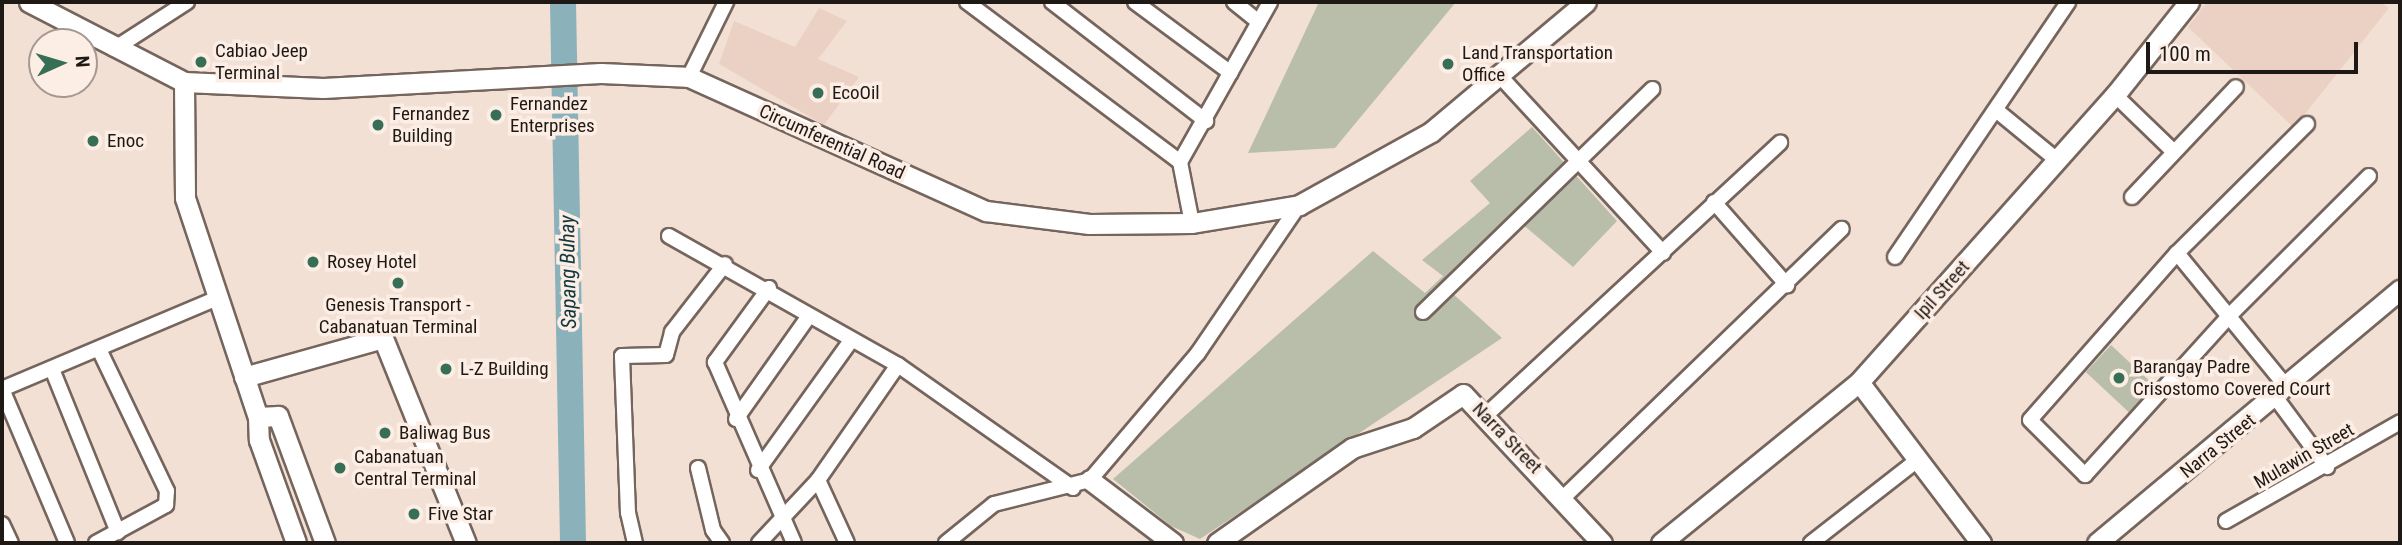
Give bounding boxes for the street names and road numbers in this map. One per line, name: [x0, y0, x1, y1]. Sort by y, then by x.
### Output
street label: Circumferential Road: [755, 100, 909, 184]
street label: Ipil Street: [1910, 256, 1974, 324]
street label: Narra Street: [1468, 398, 1546, 478]
street label: Narra Street: [2176, 409, 2260, 483]
street label: Mulawin Street: [2250, 418, 2358, 494]

